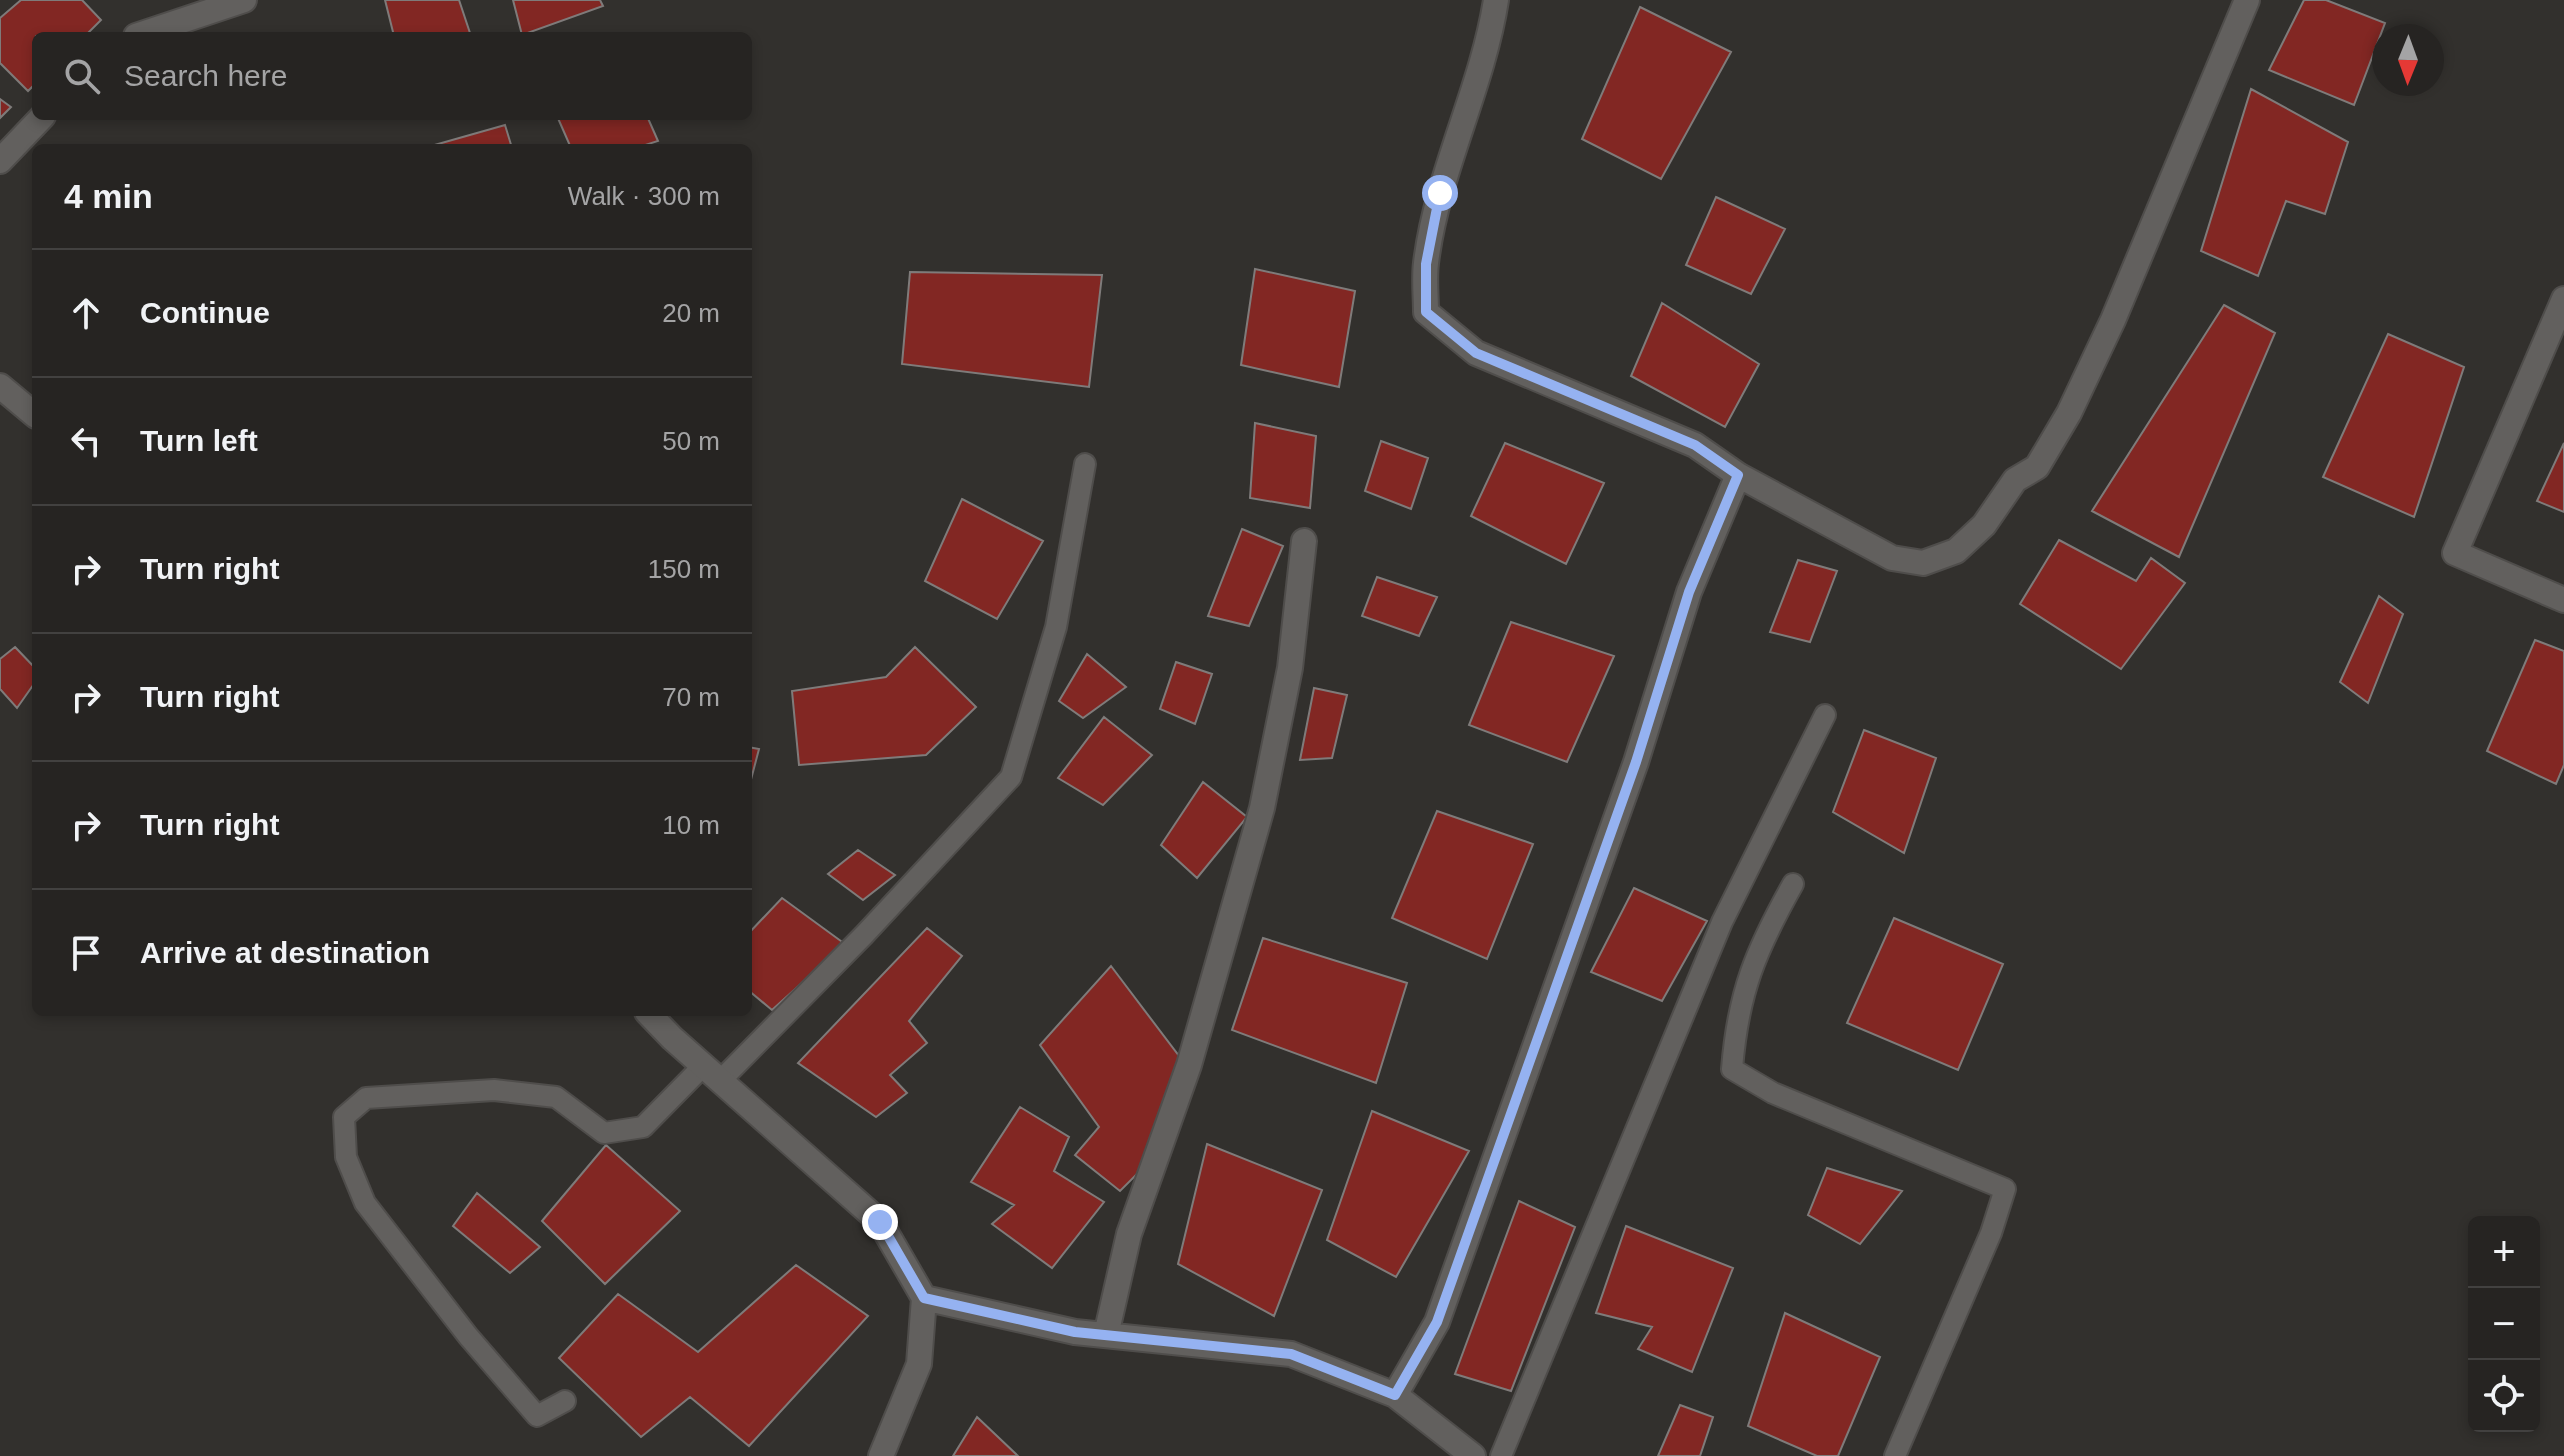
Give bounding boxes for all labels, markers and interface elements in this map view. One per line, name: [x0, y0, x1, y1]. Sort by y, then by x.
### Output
north arrow: [2372, 24, 2444, 96]
search box: [32, 32, 752, 120]
icon: search: [60, 54, 104, 98]
text: Search here: [124, 59, 287, 92]
route start: [1422, 175, 1458, 211]
text: 4 min: [64, 177, 153, 215]
text: Walk · 300 m: [568, 181, 720, 211]
icon: ahead: [64, 291, 108, 335]
text: Continue: [140, 296, 270, 329]
text: 20 m: [662, 298, 720, 328]
icon: left: [64, 419, 108, 463]
text: Turn left: [140, 424, 258, 457]
text: 50 m: [662, 426, 720, 456]
icon: right: [64, 547, 108, 591]
text: Turn right: [140, 552, 279, 585]
text: 150 m: [648, 554, 720, 584]
icon: right: [64, 675, 108, 719]
text: Turn right: [140, 680, 279, 713]
text: 70 m: [662, 682, 720, 712]
icon: right: [64, 803, 108, 847]
text: Turn right: [140, 808, 279, 841]
text: 10 m: [662, 810, 720, 840]
icon: arrive: [64, 931, 108, 975]
text: Arrive at destination: [140, 936, 430, 969]
route end: [862, 1204, 898, 1240]
map controls: [2468, 1216, 2540, 1432]
button: +: [2468, 1216, 2540, 1288]
button: −: [2468, 1288, 2540, 1360]
button: locate: [2468, 1360, 2540, 1432]

